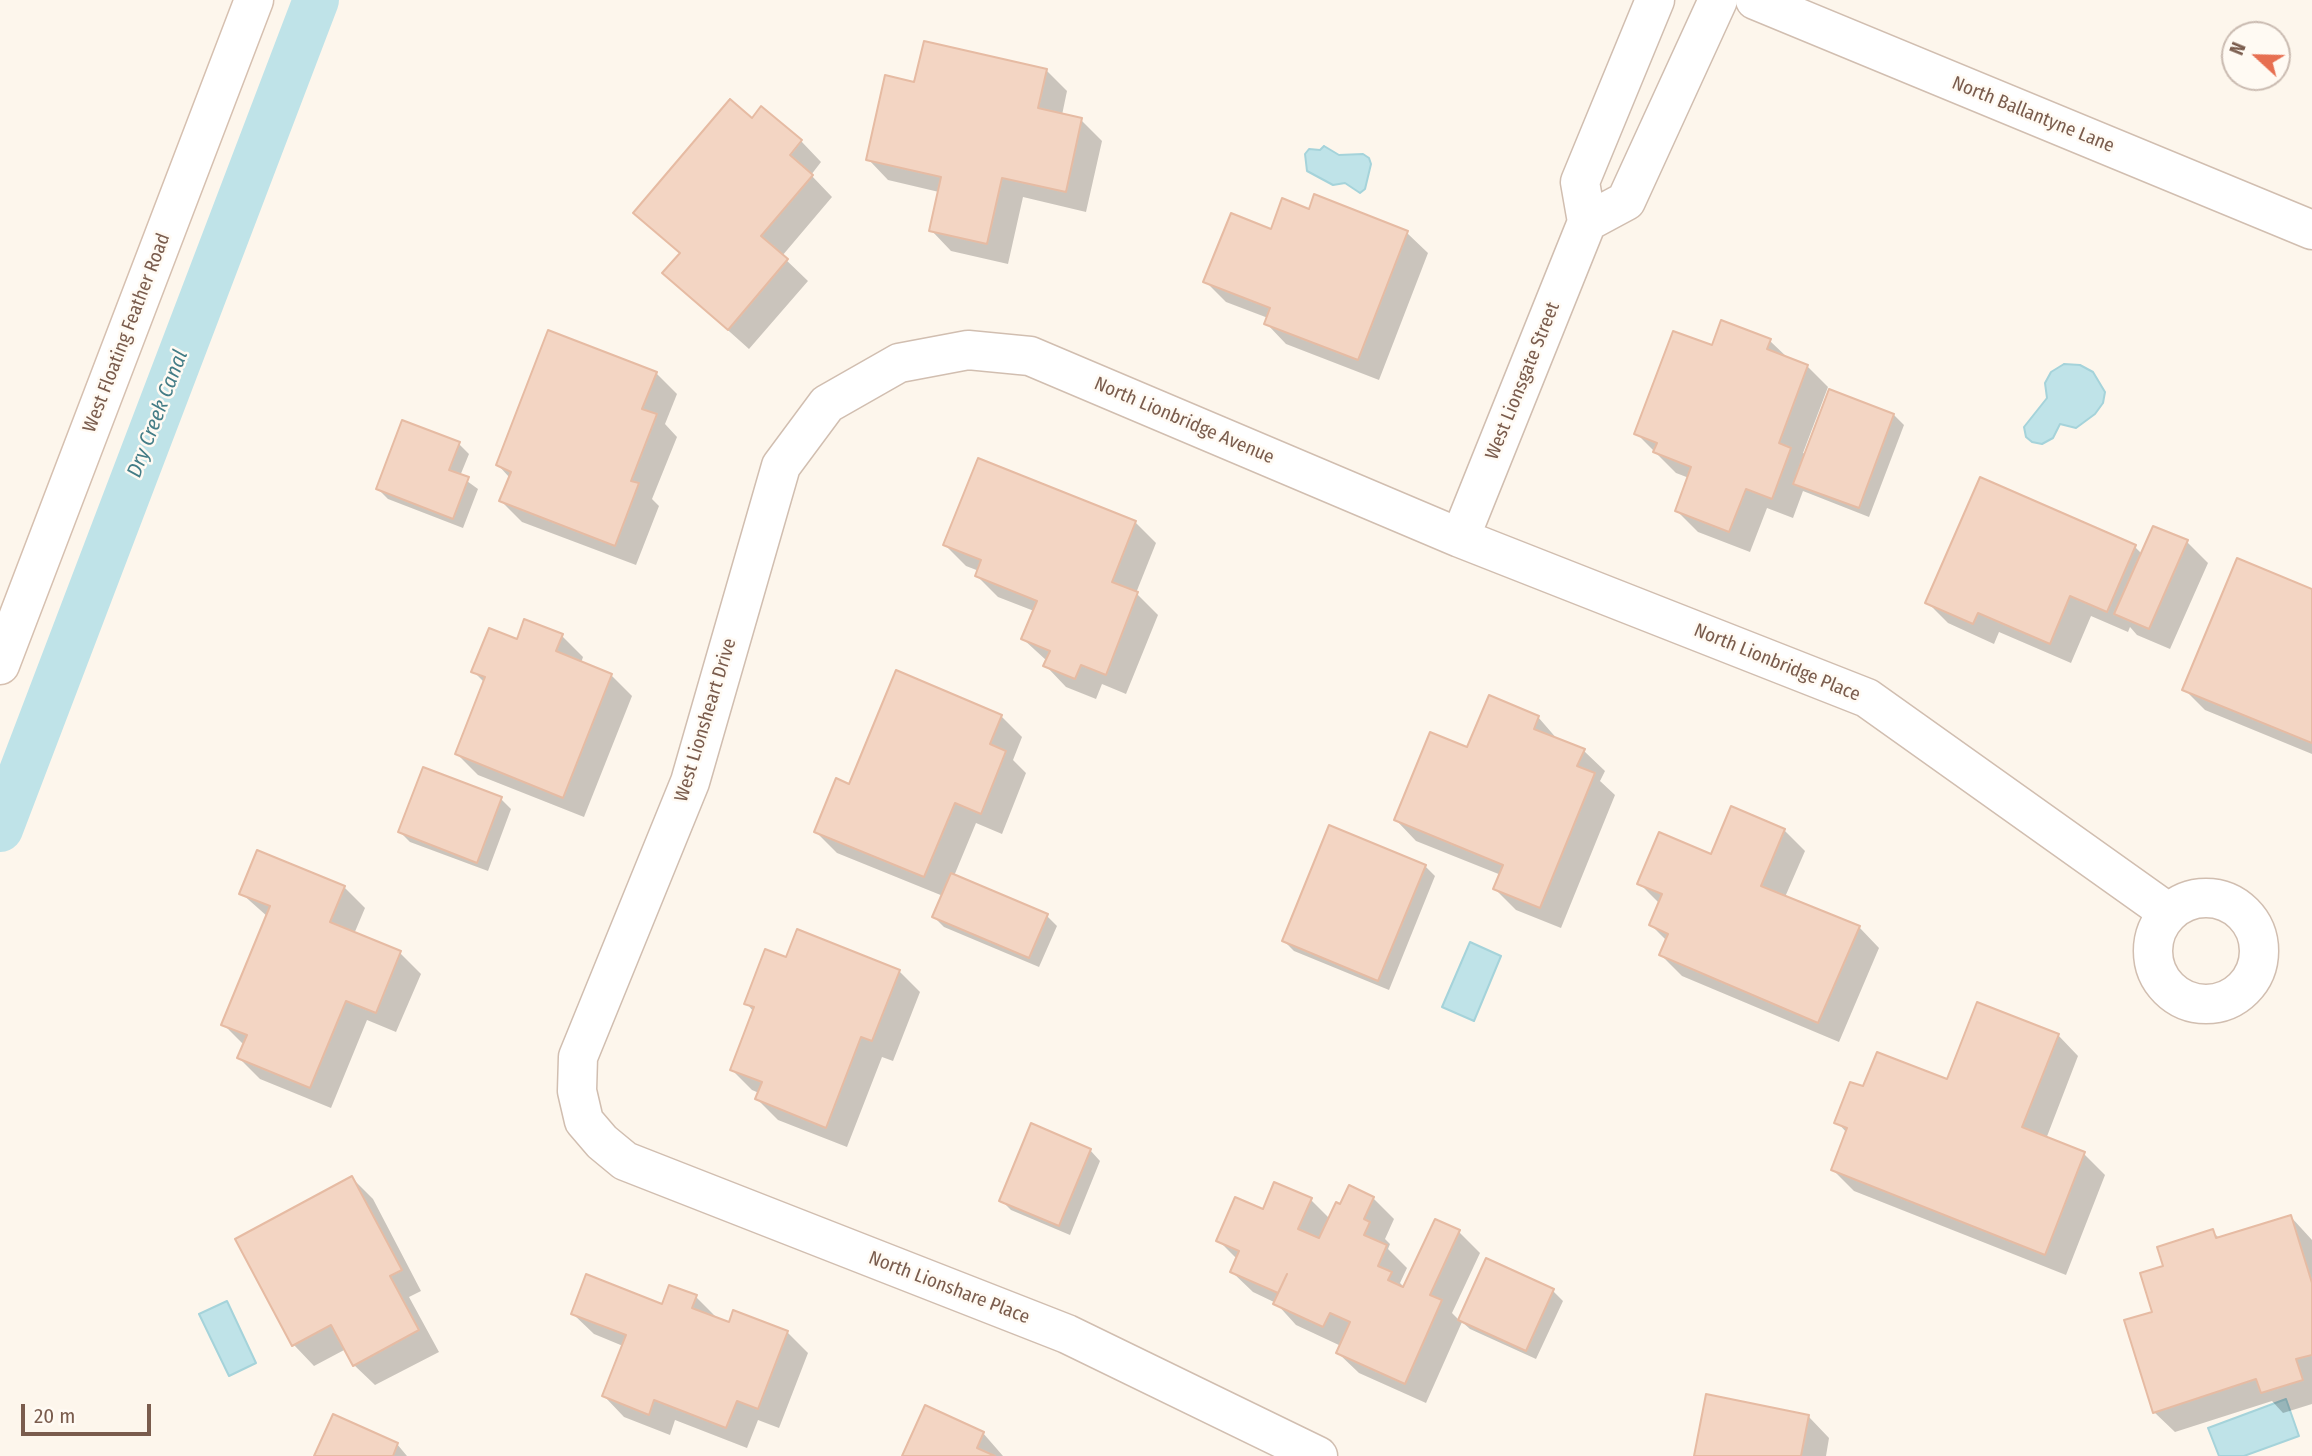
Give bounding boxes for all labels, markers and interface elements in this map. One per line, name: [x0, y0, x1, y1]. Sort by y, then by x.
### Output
north arrow: [2221, 21, 2291, 91]
text: N: [2225, 39, 2251, 58]
street label: North Ballantyne Lane: [1948, 72, 2118, 158]
street label: West Floating Feather Road: [79, 230, 175, 436]
street label: West Lionsgate Street: [1481, 299, 1565, 463]
water label: Dry Creek Canal: [122, 347, 194, 481]
street label: North Lionbridge Avenue: [1091, 373, 1277, 469]
street label: North Lionbridge Place: [1690, 619, 1864, 707]
street label: West Lionsheart Drive: [670, 636, 742, 804]
street label: North Lionshare Place: [865, 1247, 1033, 1329]
scale bar: [24, 1390, 154, 1434]
text: 20 m: [34, 1403, 75, 1429]

